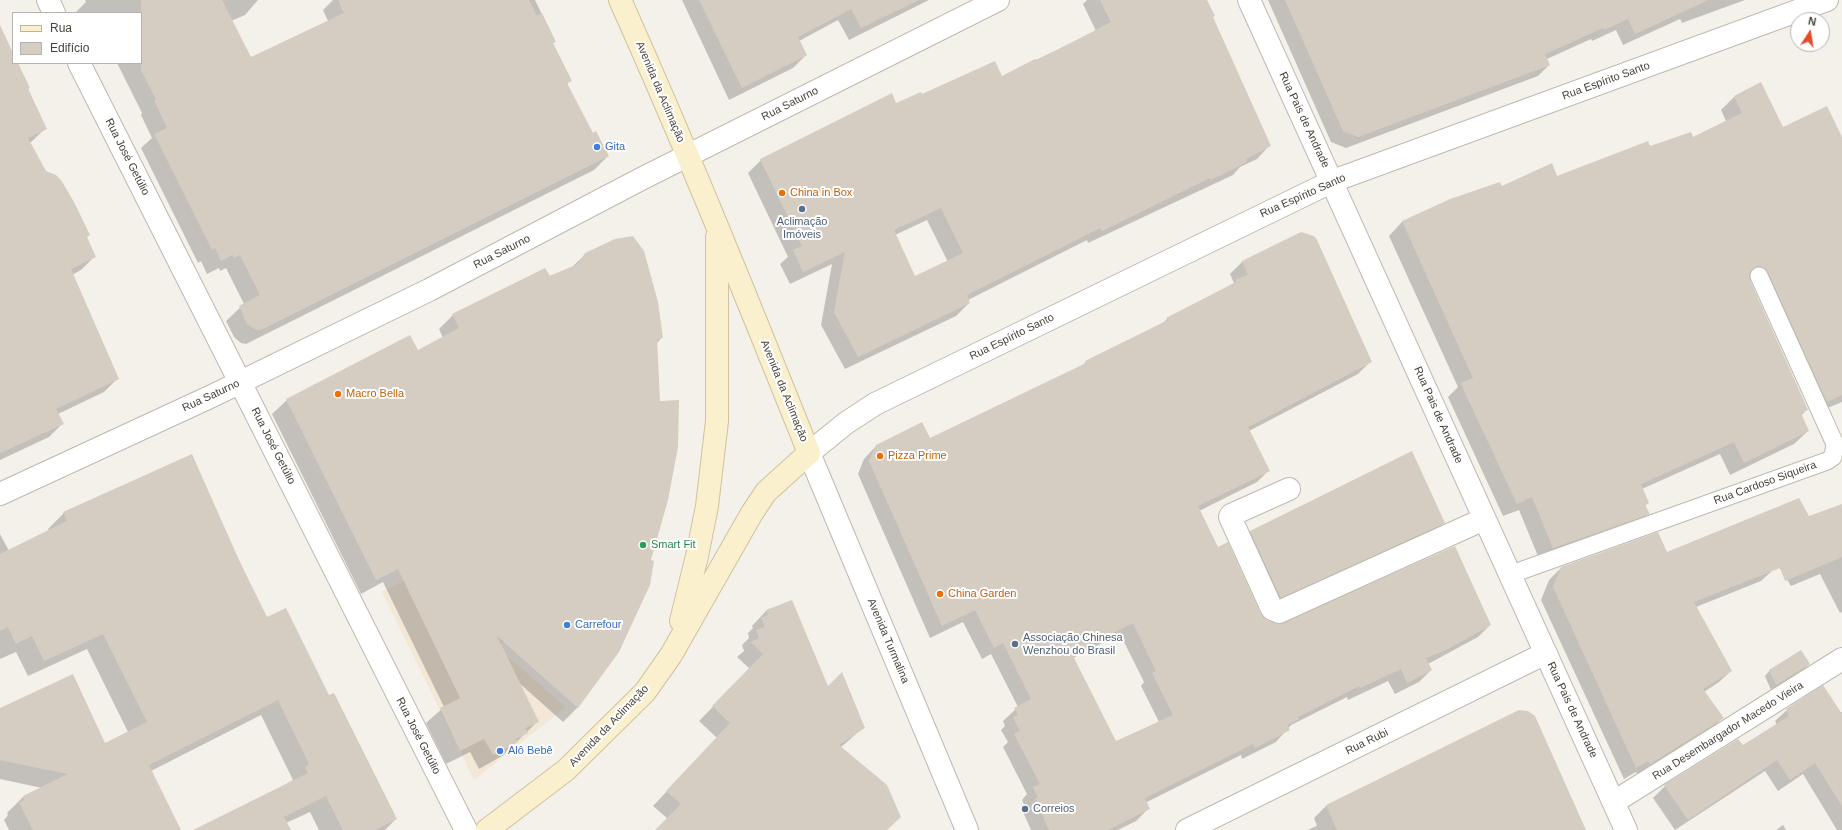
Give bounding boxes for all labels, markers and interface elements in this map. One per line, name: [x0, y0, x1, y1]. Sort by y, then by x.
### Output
legend: [12, 12, 142, 64]
north arrow: [1790, 12, 1830, 52]
text: N: [1807, 15, 1817, 28]
text: Rua: [50, 21, 72, 35]
street label: Avenida da Aclimação: [633, 39, 687, 145]
text: Edifício: [50, 41, 89, 55]
street label: Rua Espírito Santo: [1560, 59, 1652, 103]
street label: Rua Pais de Andrade: [1276, 70, 1332, 170]
street label: Rua Saturno: [759, 84, 821, 124]
street label: Rua José Getúlio: [102, 116, 152, 198]
place label: Gita: [605, 140, 625, 154]
marker: Gita: [592, 142, 602, 152]
street label: Rua Espírito Santo: [1258, 171, 1348, 221]
place label: China in Box: [790, 186, 852, 200]
marker: China in Box: [777, 188, 787, 198]
marker: Aclimação Imóveis: [797, 204, 807, 214]
place label: Aclimação Imóveis: [777, 215, 827, 241]
street label: Rua Saturno: [471, 232, 533, 272]
street label: Rua Espírito Santo: [968, 311, 1056, 363]
street label: Avenida da Aclimação: [758, 338, 810, 444]
street label: Rua Pais de Andrade: [1411, 365, 1465, 465]
street label: Rua Saturno: [180, 377, 242, 415]
place label: Macro Bella: [346, 387, 404, 401]
marker: Macro Bella: [333, 389, 343, 399]
street label: Rua José Getúlio: [248, 405, 298, 487]
place label: Pizza Prime: [888, 449, 947, 463]
marker: Pizza Prime: [875, 451, 885, 461]
street label: Rua Cardoso Siqueira: [1712, 458, 1818, 508]
place label: Smart Fit: [651, 538, 696, 552]
marker: Smart Fit: [638, 540, 648, 550]
place label: China Garden: [948, 587, 1016, 601]
marker: China Garden: [935, 589, 945, 599]
street label: Avenida Turmalina: [864, 596, 912, 686]
place label: Carrefour: [575, 618, 621, 632]
marker: Carrefour: [562, 620, 572, 630]
place label: Associação Chinesa Wenzhou do Brasil: [1023, 631, 1123, 657]
marker: Associação Chinesa Wenzhou do Brasil: [1010, 639, 1020, 649]
street label: Rua Pais de Andrade: [1544, 660, 1600, 760]
street label: Rua Desembargador Macedo Vieira: [1650, 679, 1806, 783]
street label: Avenida da Aclimação: [567, 682, 651, 770]
street label: Rua José Getúlio: [393, 695, 443, 777]
street label: Rua Rubi: [1343, 726, 1391, 758]
place label: Alô Bebê: [508, 744, 553, 758]
marker: Alô Bebê: [495, 746, 505, 756]
place label: Correios: [1033, 802, 1075, 816]
marker: Correios: [1020, 804, 1030, 814]

